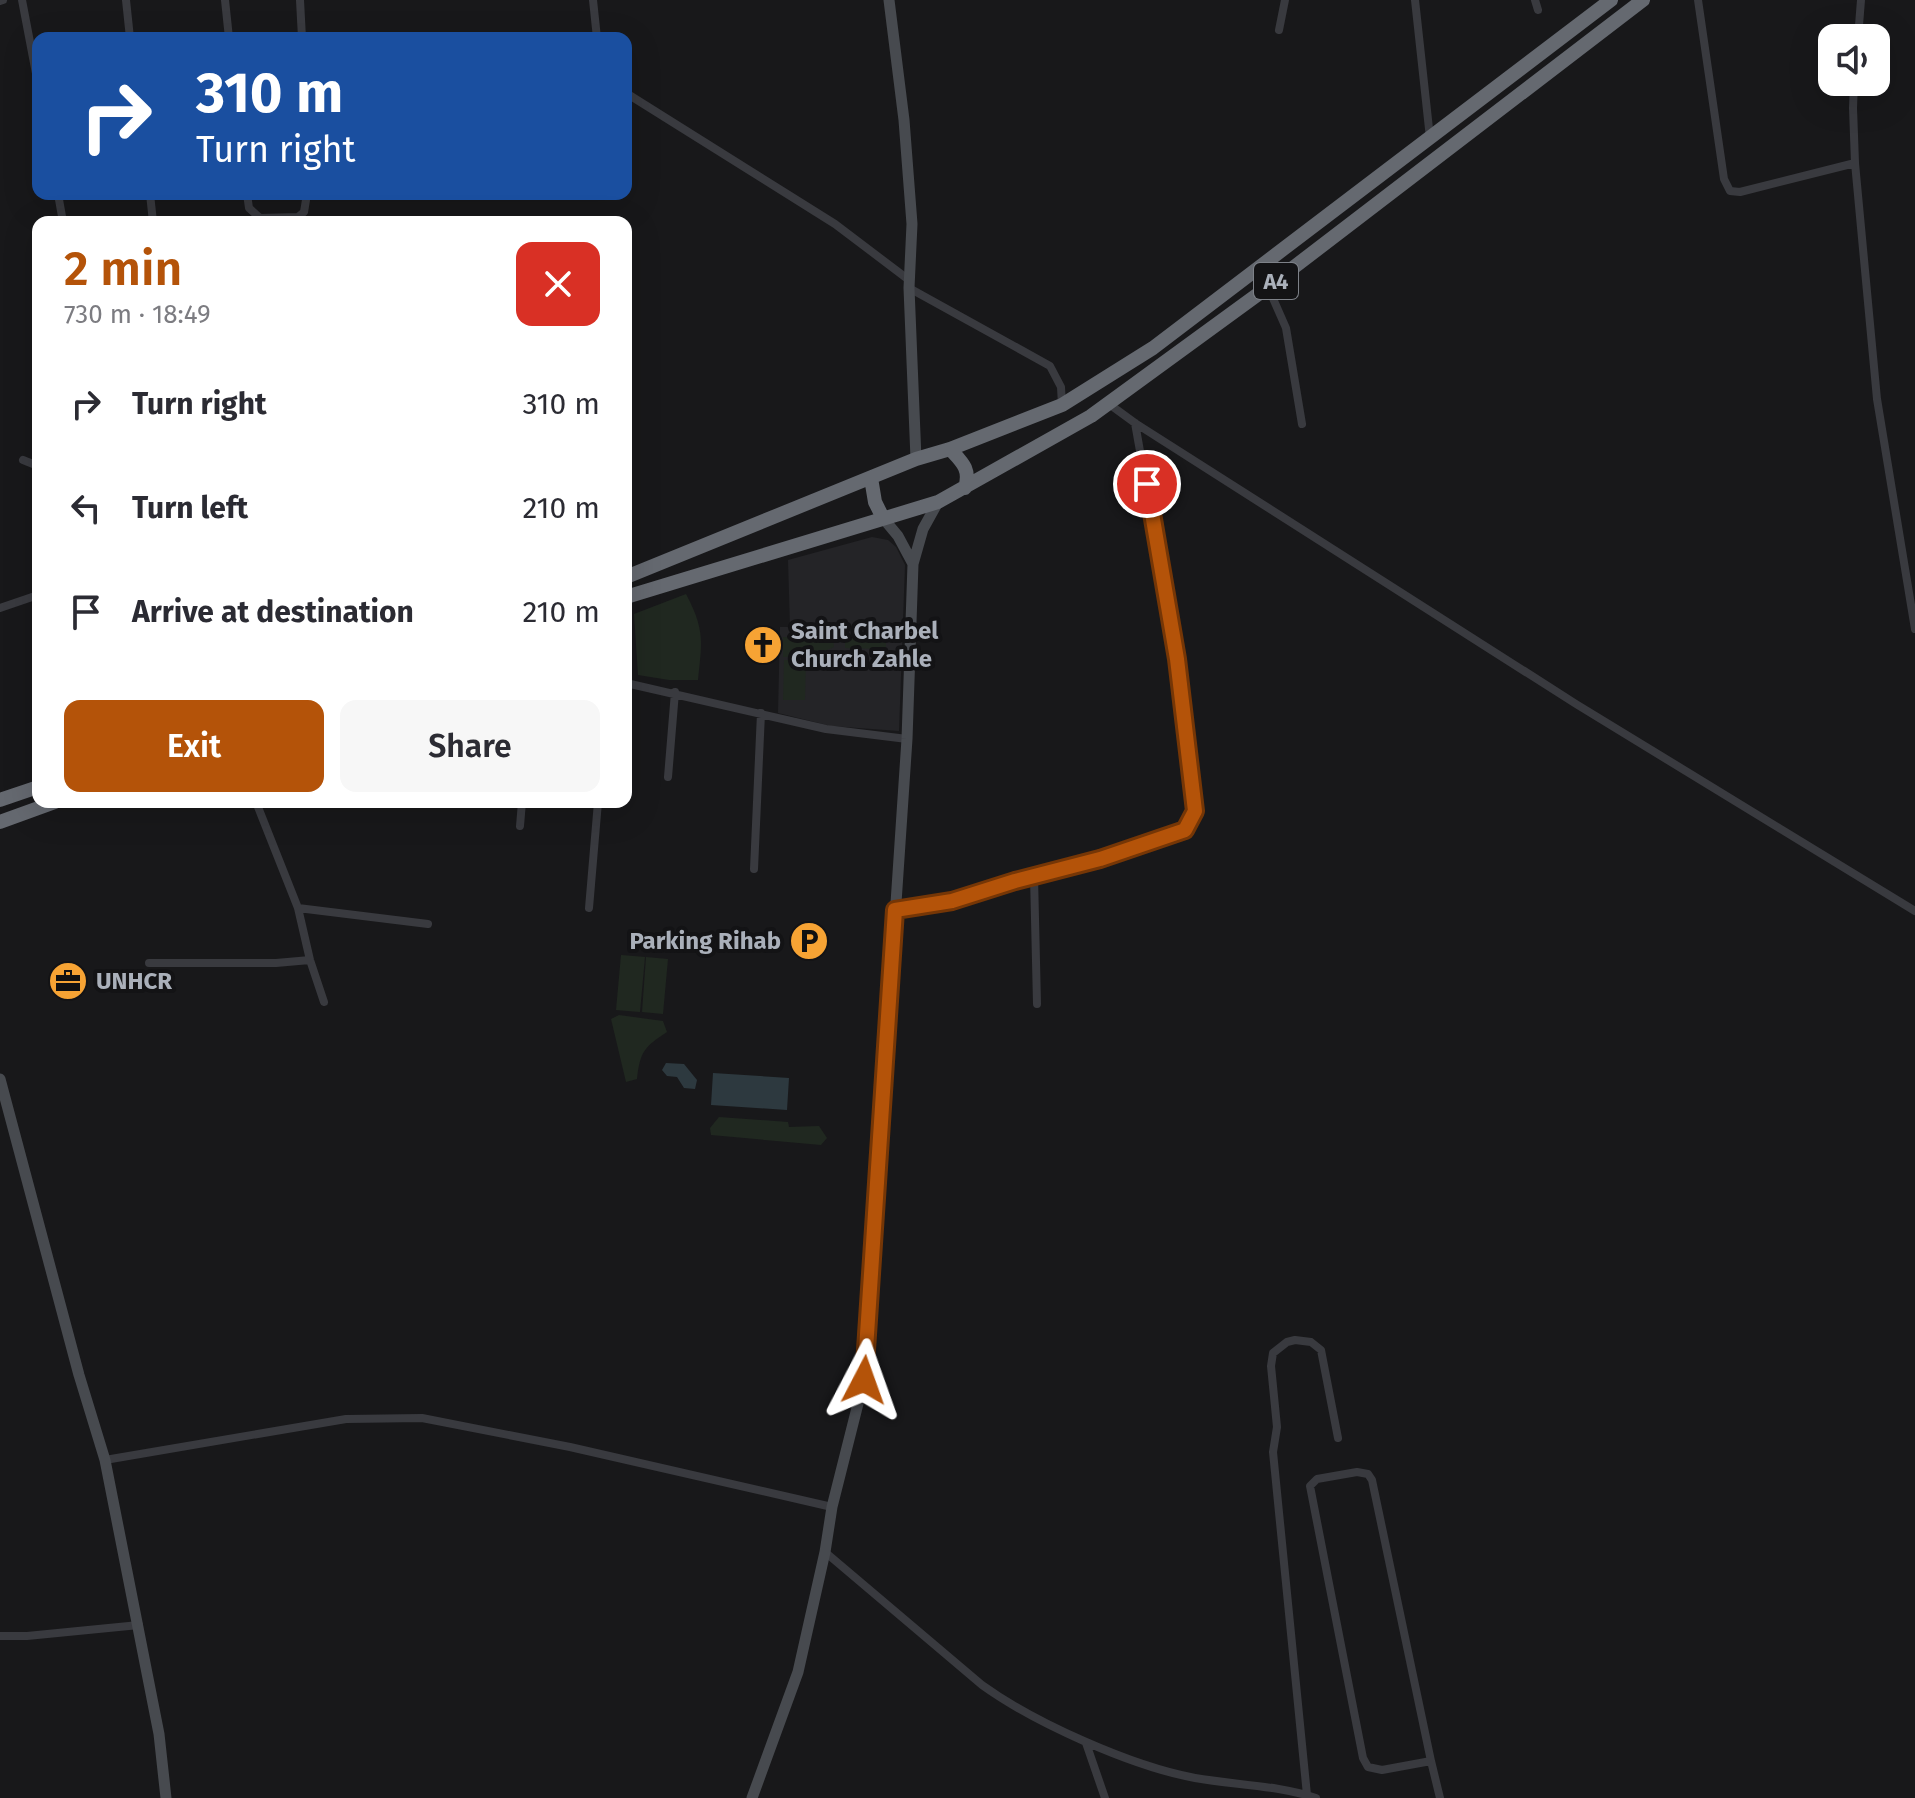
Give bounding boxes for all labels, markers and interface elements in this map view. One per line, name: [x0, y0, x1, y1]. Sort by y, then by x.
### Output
map controls: [1818, 24, 1890, 96]
button: sound: [1818, 24, 1890, 96]
text: 310 m: [196, 60, 343, 127]
icon: right: [64, 64, 168, 168]
text: Turn right: [196, 128, 356, 172]
text: 2 min: [64, 240, 182, 298]
button: close: [516, 242, 600, 326]
road number: A4: [1254, 263, 1298, 299]
text: 730 m · 18:49: [64, 299, 211, 330]
icon: right: [64, 382, 108, 426]
text: Turn right: [132, 386, 267, 422]
text: 310 m: [522, 386, 600, 422]
pin: [1113, 450, 1181, 518]
icon: arrive: [1125, 462, 1169, 506]
icon: left: [64, 486, 108, 530]
text: Turn left: [132, 490, 248, 526]
text: 210 m: [523, 490, 600, 526]
icon: arrive: [64, 590, 108, 634]
text: Arrive at destination: [132, 594, 414, 630]
text: 210 m: [523, 594, 600, 630]
place label: Saint Charbel Church Zahle: [791, 617, 939, 673]
church icon: Saint Charbel Church Zahle: [742, 624, 784, 666]
button: Exit: [64, 700, 324, 792]
button: Share: [340, 700, 600, 792]
parking icon: Parking Rihab: [788, 920, 830, 962]
place label: Parking Rihab: [629, 927, 781, 955]
office icon: UNHCR: [47, 960, 89, 1002]
place label: UNHCR: [96, 967, 172, 995]
position arrow: [822, 1338, 906, 1422]

